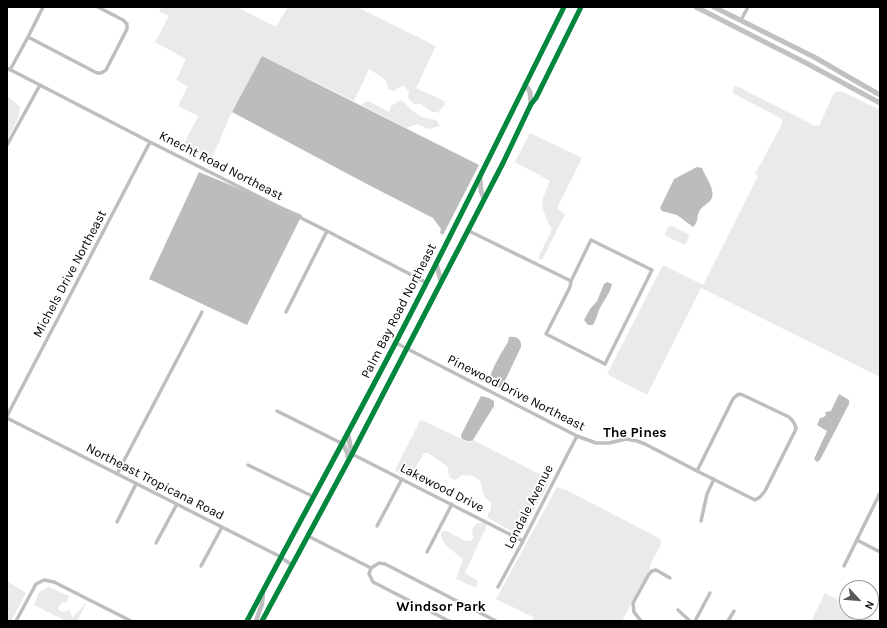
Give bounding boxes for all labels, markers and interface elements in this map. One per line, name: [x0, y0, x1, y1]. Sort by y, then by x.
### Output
street label: Knecht Road Northeast: [156, 128, 286, 204]
street label: Michels Drive Northeast: [30, 208, 110, 340]
street label: Palm Bay Road Northeast: [358, 241, 440, 381]
street label: Pinewood Drive Northeast: [445, 351, 587, 435]
district label: The Pines: [603, 425, 667, 441]
street label: Northeast Tropicana Road: [83, 440, 227, 524]
street label: Lakewood Drive: [397, 460, 487, 516]
street label: Londale Avenue: [501, 462, 557, 552]
north arrow: [839, 580, 879, 620]
district label: Windsor Park: [396, 599, 486, 615]
text: N: [862, 599, 877, 611]

